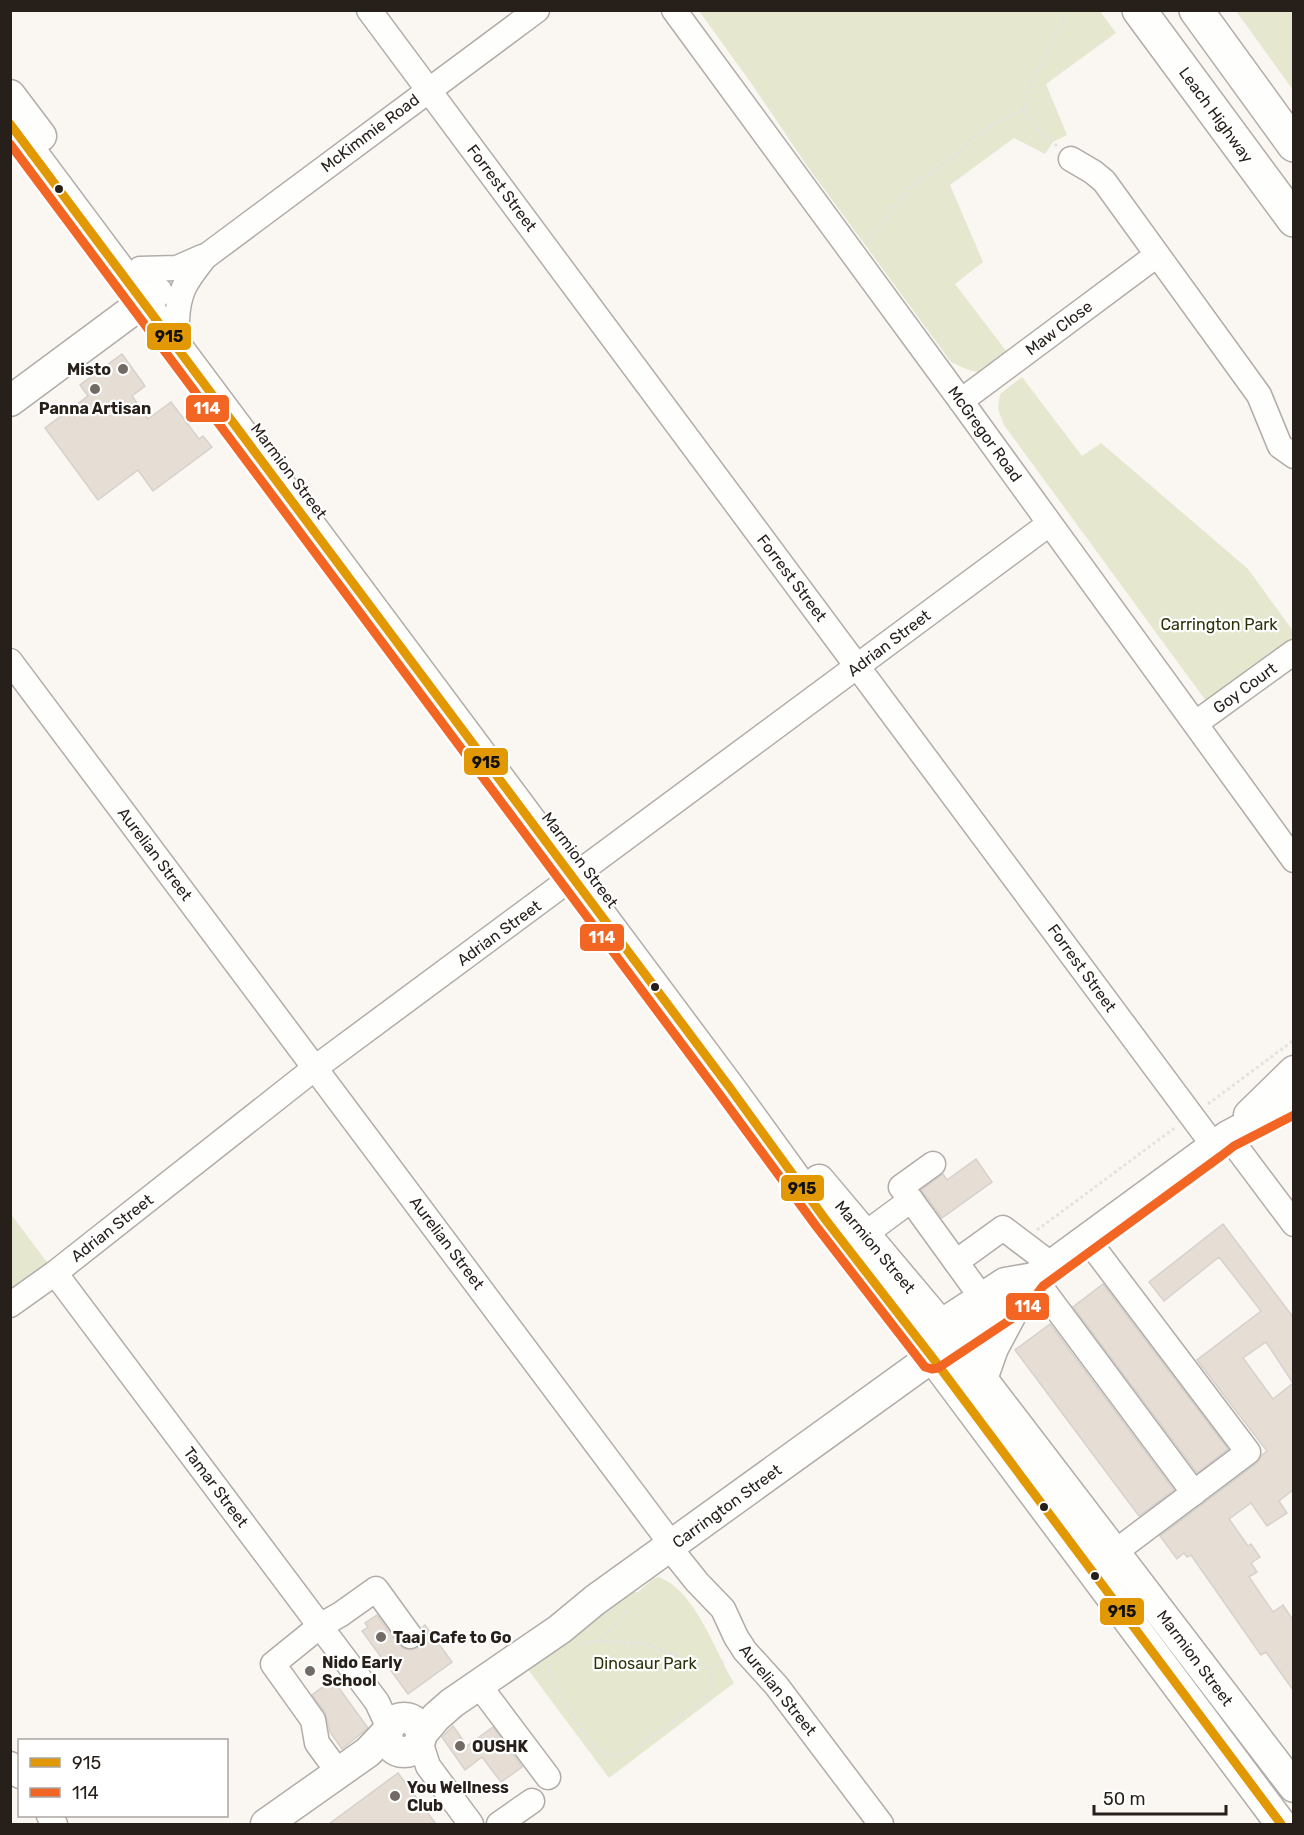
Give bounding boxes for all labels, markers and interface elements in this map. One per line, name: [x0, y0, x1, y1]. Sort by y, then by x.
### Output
street label: Leach Highway: [1175, 63, 1257, 167]
street label: McKimmie Road: [317, 90, 423, 176]
street label: Forrest Street: [463, 141, 541, 235]
unlabelled marker: [53, 183, 65, 195]
street label: Maw Close: [1022, 297, 1096, 359]
line badge: 915: [146, 322, 192, 351]
text: 915: [155, 327, 183, 346]
place label: Misto: [67, 360, 111, 379]
marker: Misto: [116, 362, 130, 376]
marker: Panna Artisan: [88, 382, 102, 396]
street label: McGregor Road: [944, 382, 1026, 486]
line badge: 114: [185, 394, 230, 423]
place label: Panna Artisan: [39, 399, 151, 418]
text: 114: [194, 399, 220, 418]
street label: Marmion Street: [247, 419, 331, 523]
street label: Forrest Street: [753, 531, 831, 625]
street label: Adrian Street: [844, 606, 934, 680]
park label: Carrington Park: [1160, 615, 1278, 634]
street label: Goy Court: [1210, 659, 1280, 717]
line badge: 915: [463, 747, 509, 776]
text: 915: [472, 753, 500, 772]
street label: Aurelian Street: [114, 804, 196, 904]
street label: Marmion Street: [538, 808, 622, 912]
street label: Adrian Street: [453, 896, 545, 970]
street label: Forrest Street: [1044, 920, 1120, 1016]
line badge: 114: [579, 923, 625, 952]
text: 114: [589, 928, 615, 947]
unlabelled marker: [649, 981, 661, 993]
line badge: 915: [780, 1174, 825, 1202]
text: 915: [788, 1179, 816, 1198]
street label: Adrian Street: [67, 1190, 157, 1266]
street label: Aurelian Street: [406, 1193, 488, 1293]
street label: Marmion Street: [831, 1197, 919, 1297]
line badge: 114: [1005, 1292, 1050, 1321]
text: 114: [1015, 1297, 1041, 1316]
street label: Tamar Street: [180, 1443, 252, 1531]
street label: Carrington Street: [669, 1460, 785, 1552]
unlabelled marker: [1038, 1501, 1050, 1513]
unlabelled marker: [1089, 1570, 1101, 1582]
line badge: 915: [1099, 1597, 1145, 1626]
text: 915: [1108, 1602, 1136, 1621]
street label: Marmion Street: [1153, 1606, 1237, 1710]
place label: Taaj Cafe to Go: [393, 1628, 512, 1647]
marker: Taaj Cafe to Go: [374, 1630, 388, 1644]
street label: Aurelian Street: [735, 1641, 821, 1739]
place label: Nido Early School: [322, 1653, 403, 1690]
park label: Dinosaur Park: [593, 1654, 697, 1673]
marker: Nido Early School: [303, 1664, 317, 1678]
place label: OUSHK: [472, 1737, 529, 1756]
legend: [18, 1739, 228, 1817]
marker: OUSHK: [453, 1739, 467, 1753]
text: 915: [72, 1752, 101, 1774]
place label: You Wellness Club: [407, 1778, 509, 1815]
scale bar: [1094, 1778, 1226, 1816]
text: 114: [72, 1782, 99, 1804]
text: 50 m: [1103, 1788, 1146, 1810]
marker: You Wellness Club: [388, 1789, 402, 1803]

